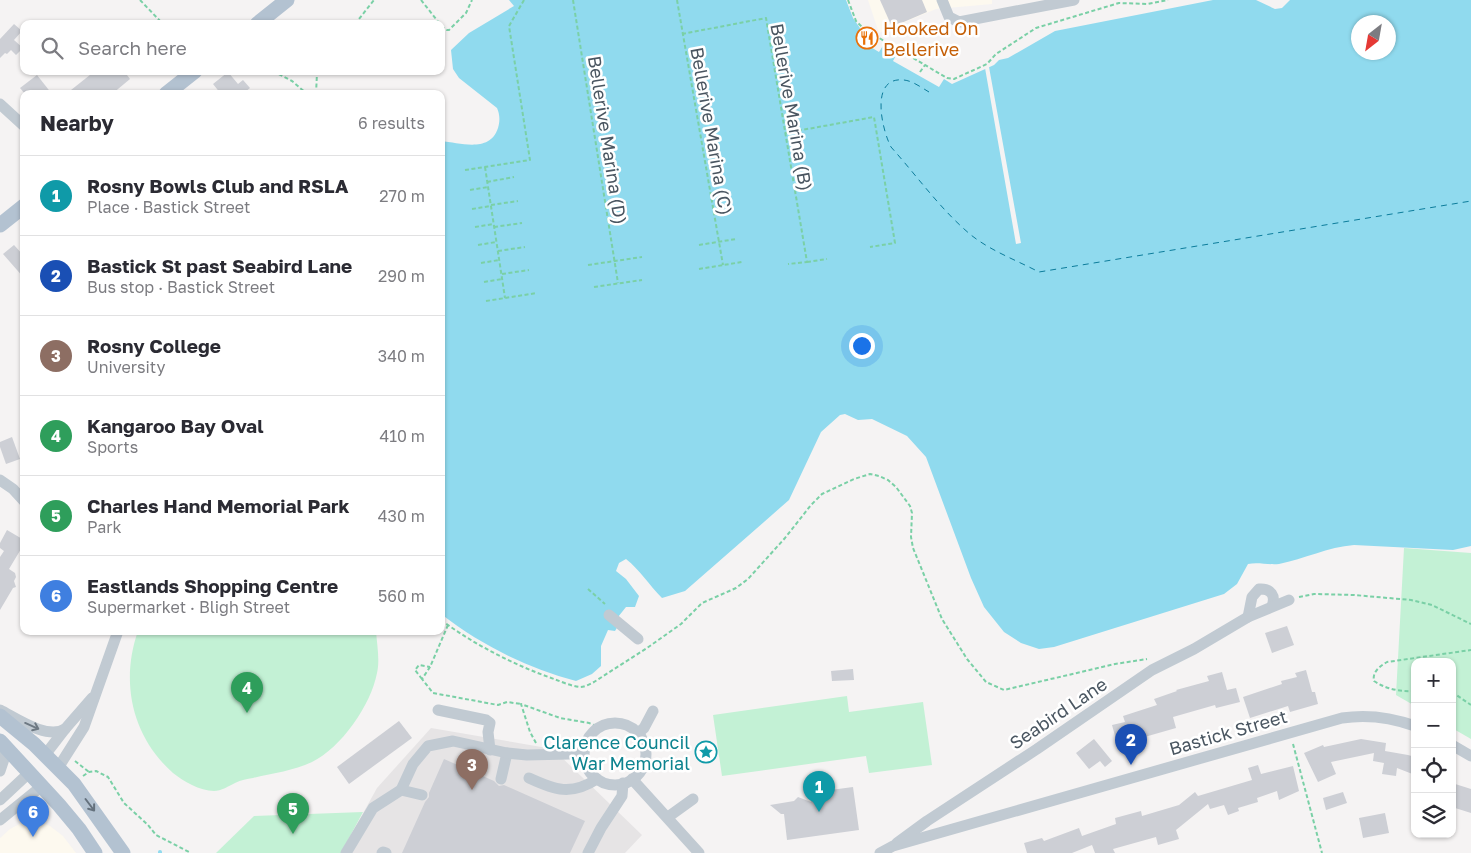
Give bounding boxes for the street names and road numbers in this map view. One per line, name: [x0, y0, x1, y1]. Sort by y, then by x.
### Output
street label: Bellerive Marina (B): [766, 21, 818, 193]
street label: Bellerive Marina (C): [686, 45, 738, 217]
street label: Bellerive Marina (D): [584, 54, 632, 226]
street label: Seabird Lane: [1005, 672, 1111, 754]
street label: Bastick Street: [1167, 705, 1289, 759]

